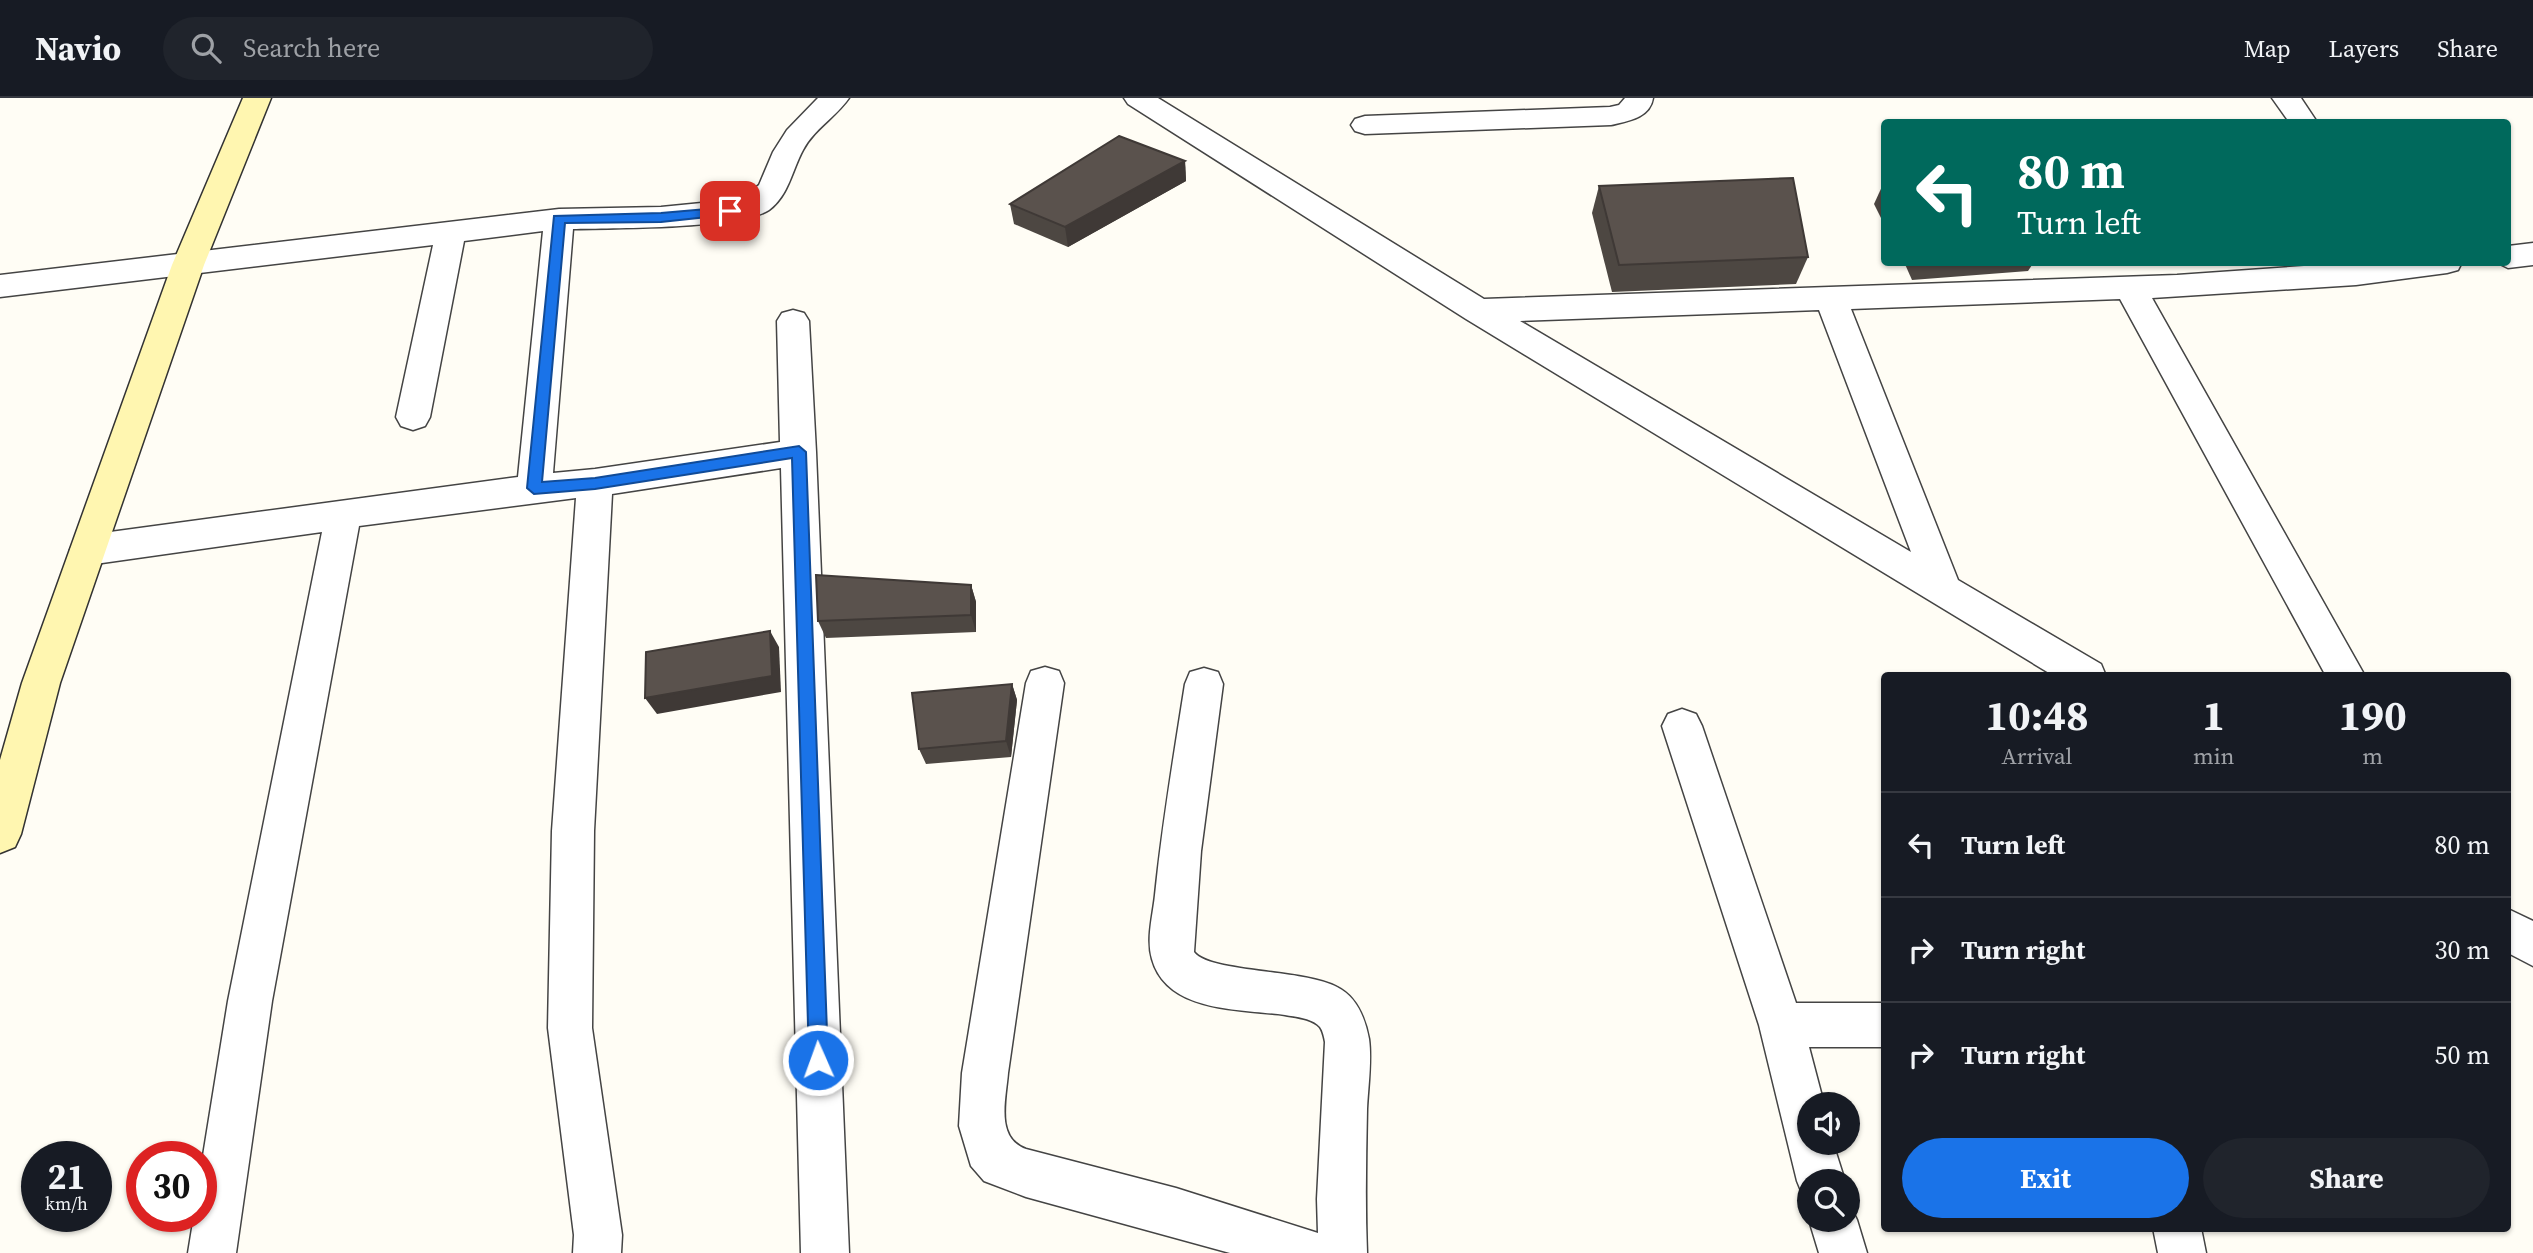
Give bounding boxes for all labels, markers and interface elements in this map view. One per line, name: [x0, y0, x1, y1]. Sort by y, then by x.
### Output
search box: [163, 17, 653, 80]
text: Navio: [35, 26, 121, 71]
icon: search: [187, 29, 225, 67]
text: Search here: [243, 30, 380, 66]
text: Map: [2244, 32, 2291, 65]
text: Layers: [2329, 32, 2399, 65]
text: Share: [2437, 32, 2498, 65]
text: 80 m: [2017, 137, 2125, 204]
icon: left: [1902, 147, 1993, 238]
pin: [700, 181, 760, 241]
icon: arrive: [711, 192, 749, 230]
text: Turn left: [2017, 201, 2141, 245]
text: 10:48: [1985, 686, 2089, 744]
text: 1: [2202, 686, 2225, 744]
text: 190: [2339, 686, 2407, 744]
text: Arrival: [2001, 740, 2072, 772]
text: min: [2193, 740, 2234, 772]
text: m: [2362, 740, 2383, 772]
icon: left: [1902, 826, 1940, 864]
text: Turn left: [1961, 827, 2065, 863]
text: 80 m: [2435, 827, 2490, 863]
icon: right: [1902, 931, 1940, 969]
text: Turn right: [1961, 932, 2085, 968]
text: 30 m: [2435, 932, 2490, 968]
position arrow: [781, 1023, 855, 1097]
icon: right: [1902, 1036, 1940, 1074]
text: Turn right: [1961, 1037, 2085, 1073]
text: 50 m: [2435, 1037, 2490, 1073]
map controls: [1797, 1092, 1860, 1232]
button: sound: [1797, 1092, 1860, 1155]
button: Exit: [1902, 1138, 2189, 1218]
button: Share: [2203, 1138, 2490, 1218]
speed limit sign: 30: [126, 1141, 217, 1232]
text: 21: [48, 1153, 85, 1201]
button: search: [1797, 1169, 1860, 1232]
text: km/h: [45, 1191, 88, 1216]

